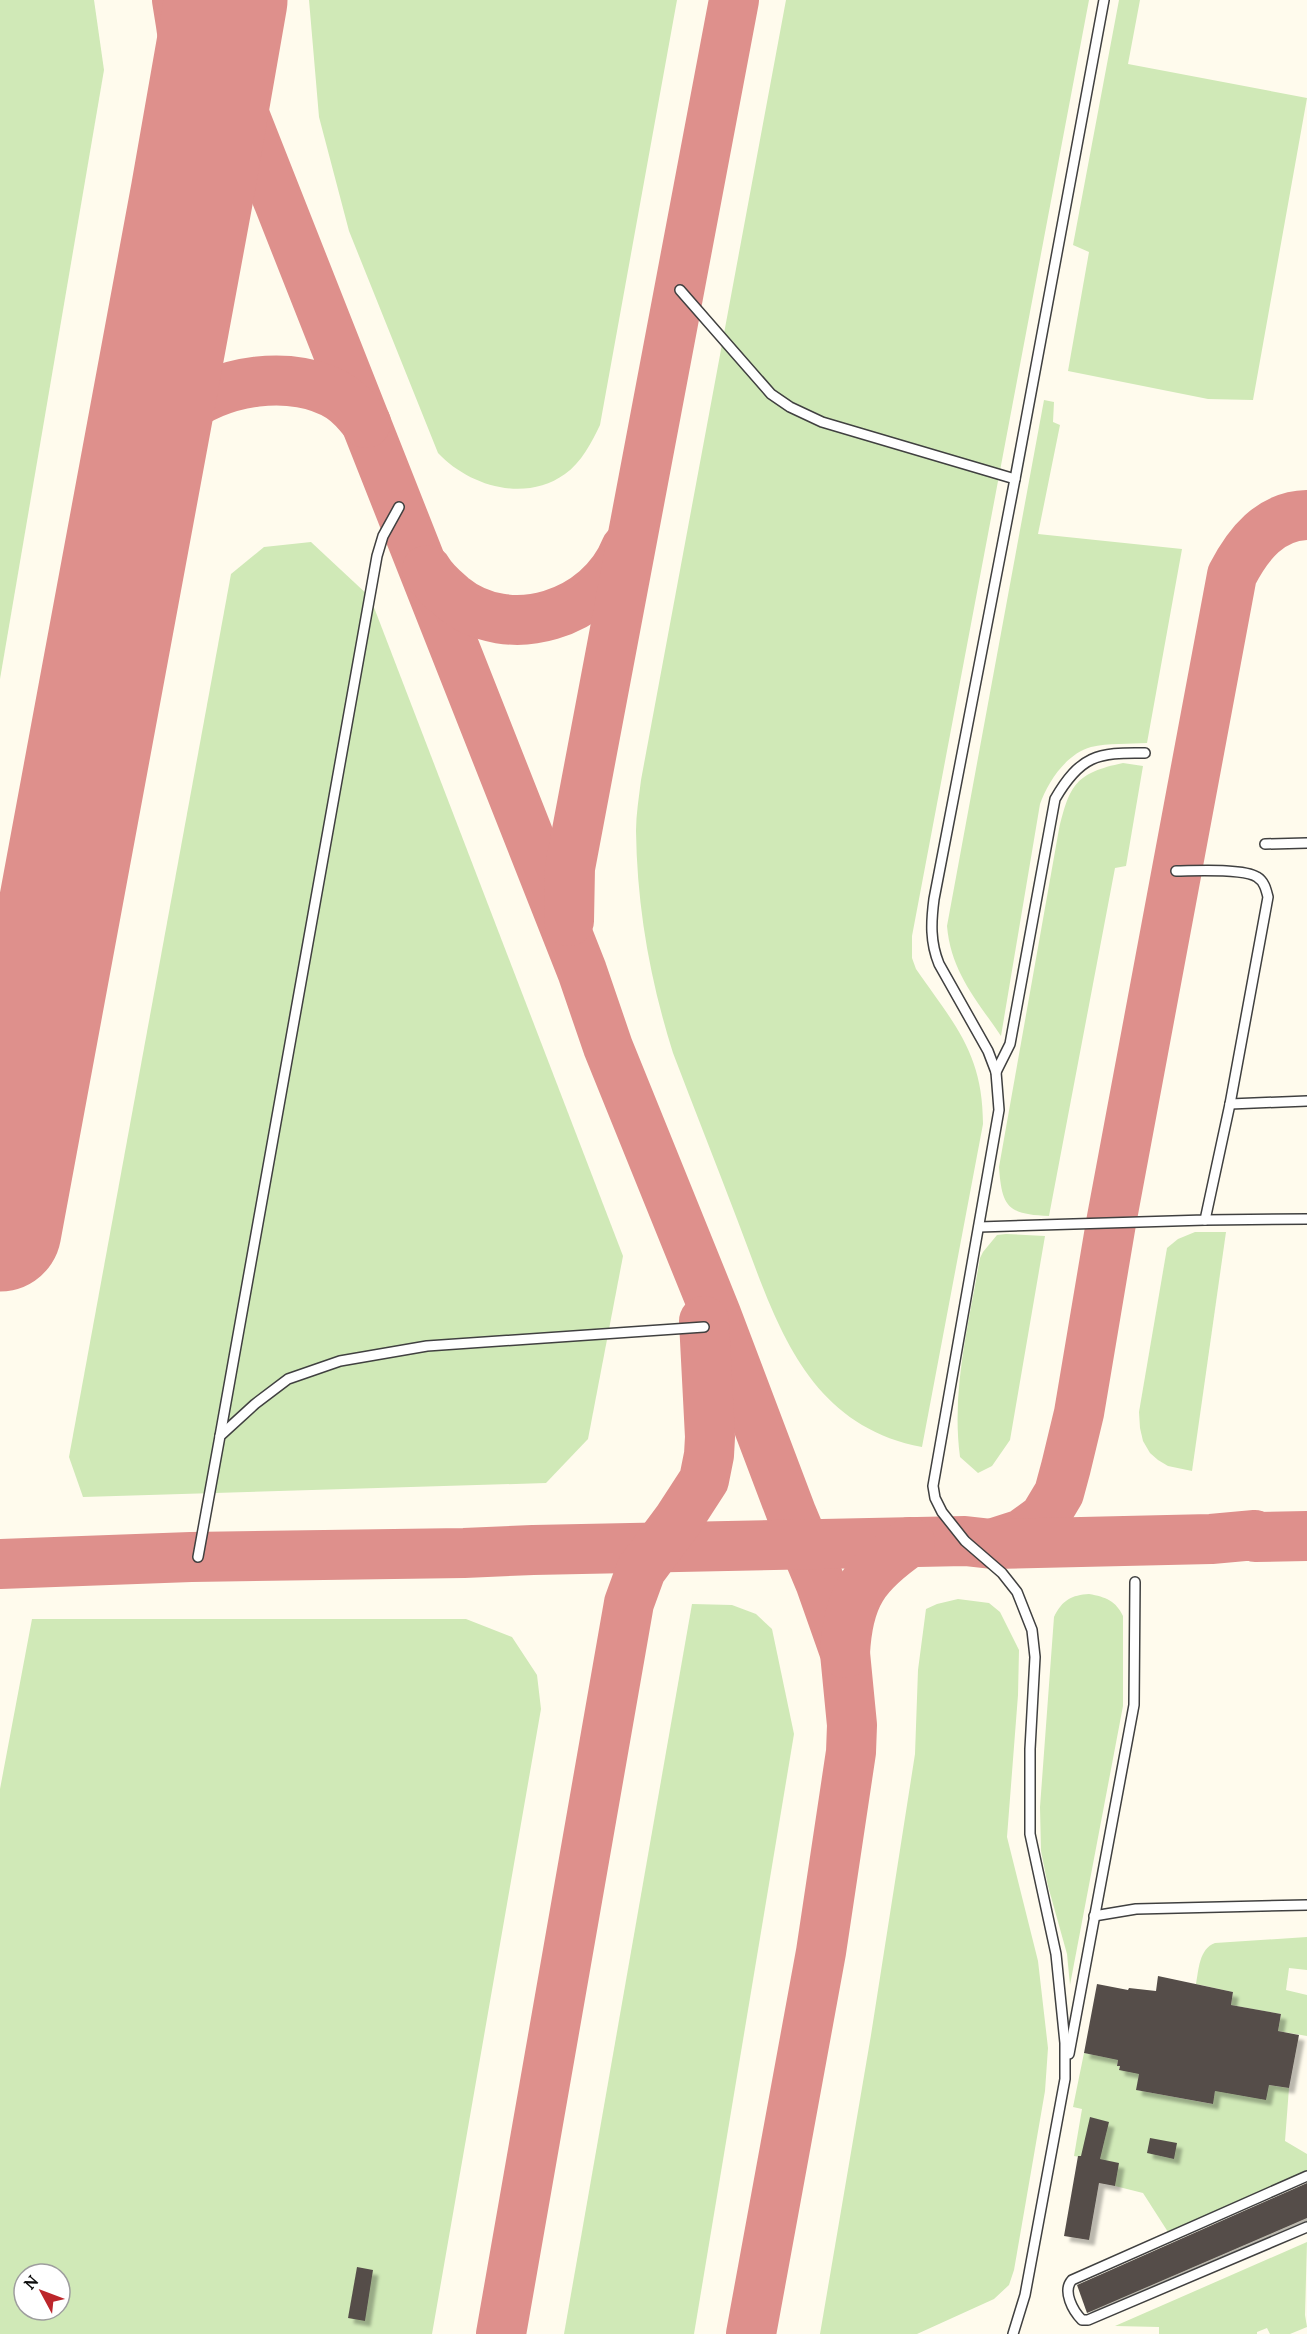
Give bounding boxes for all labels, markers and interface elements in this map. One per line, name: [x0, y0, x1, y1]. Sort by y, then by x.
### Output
north arrow: [12, 2262, 72, 2322]
text: N: [19, 2271, 42, 2293]

